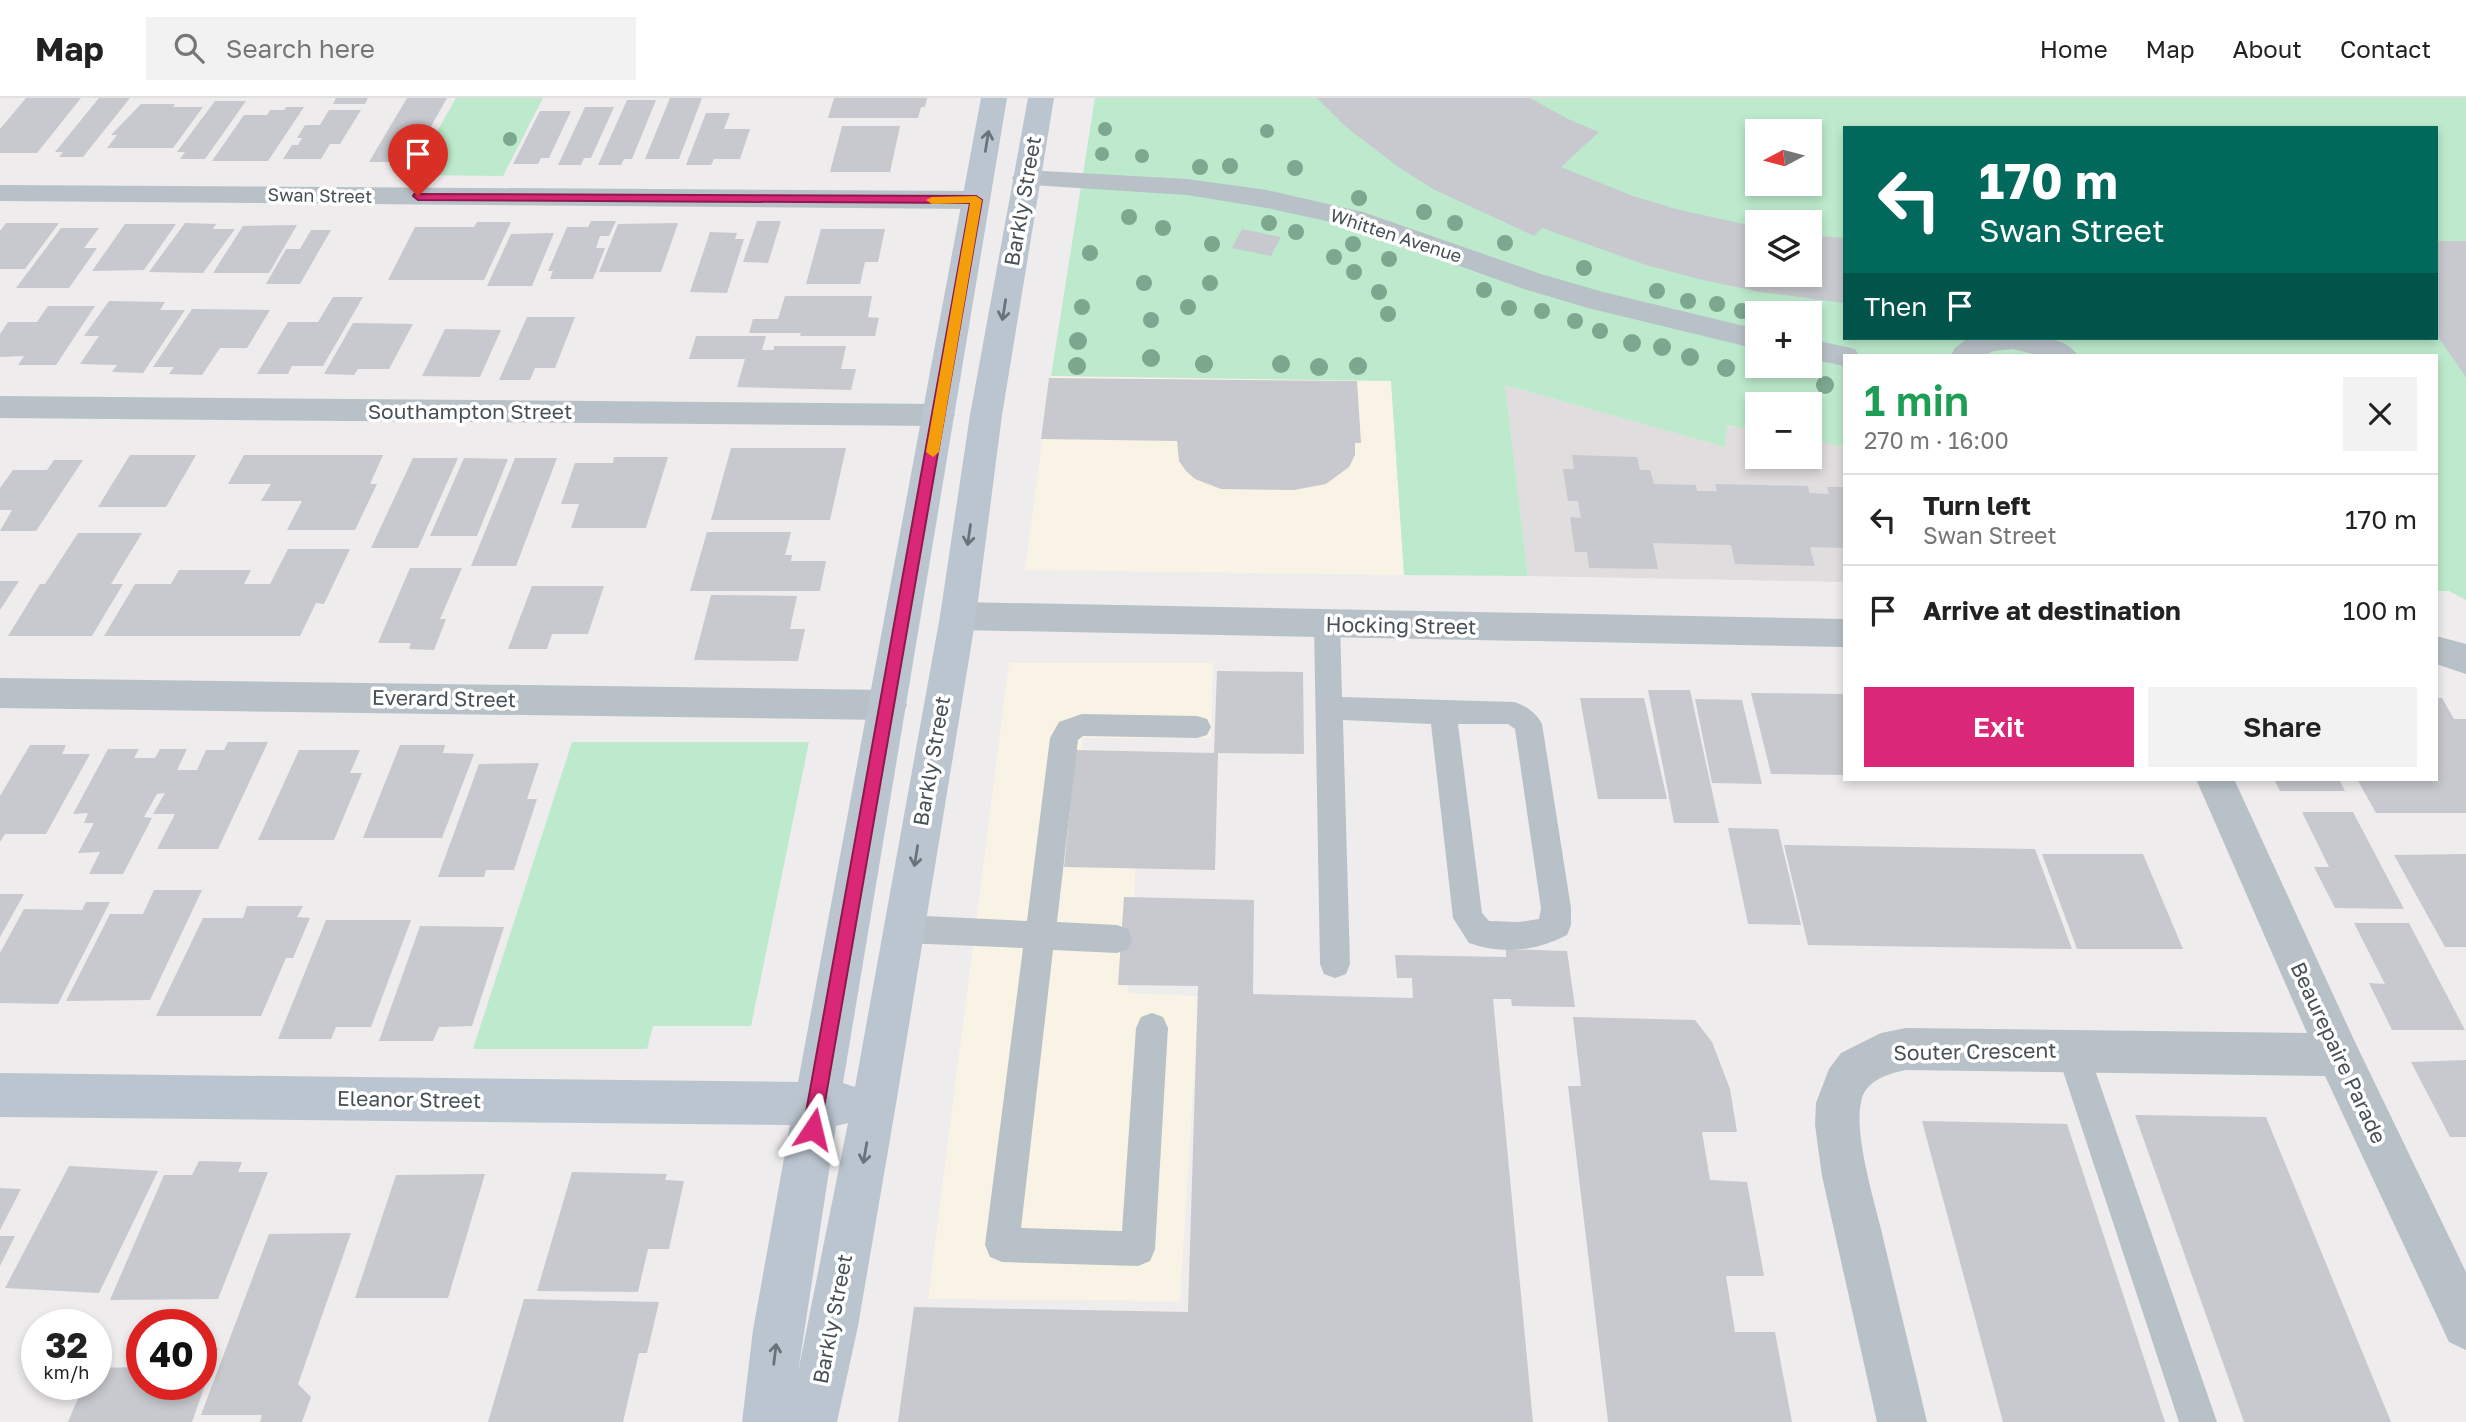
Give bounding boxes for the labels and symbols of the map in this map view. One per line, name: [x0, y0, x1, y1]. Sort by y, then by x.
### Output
north arrow: [1745, 119, 1822, 196]
pin: [388, 124, 448, 196]
one-way arrow: [981, 130, 994, 152]
street label: Barkly Street: [998, 134, 1046, 268]
street label: Swan Street: [268, 183, 372, 207]
street label: Whitten Avenue: [1328, 203, 1465, 267]
one-way arrow: [997, 298, 1010, 321]
street label: Southampton Street: [368, 398, 572, 424]
one-way arrow: [963, 523, 976, 546]
street label: Hocking Street: [1325, 611, 1477, 639]
street label: Everard Street: [372, 684, 516, 712]
street label: Barkly Street: [907, 694, 955, 828]
one-way arrow: [909, 844, 922, 867]
street label: Beaurepaire Parade: [2285, 958, 2392, 1147]
street label: Souter Crescent: [1893, 1037, 2057, 1065]
street label: Eleanor Street: [337, 1085, 481, 1113]
position arrow: [776, 1092, 850, 1166]
one-way arrow: [858, 1141, 871, 1163]
street label: Barkly Street: [807, 1252, 857, 1386]
speed limit sign: 40: [126, 1309, 217, 1400]
one-way arrow: [769, 1343, 782, 1366]

